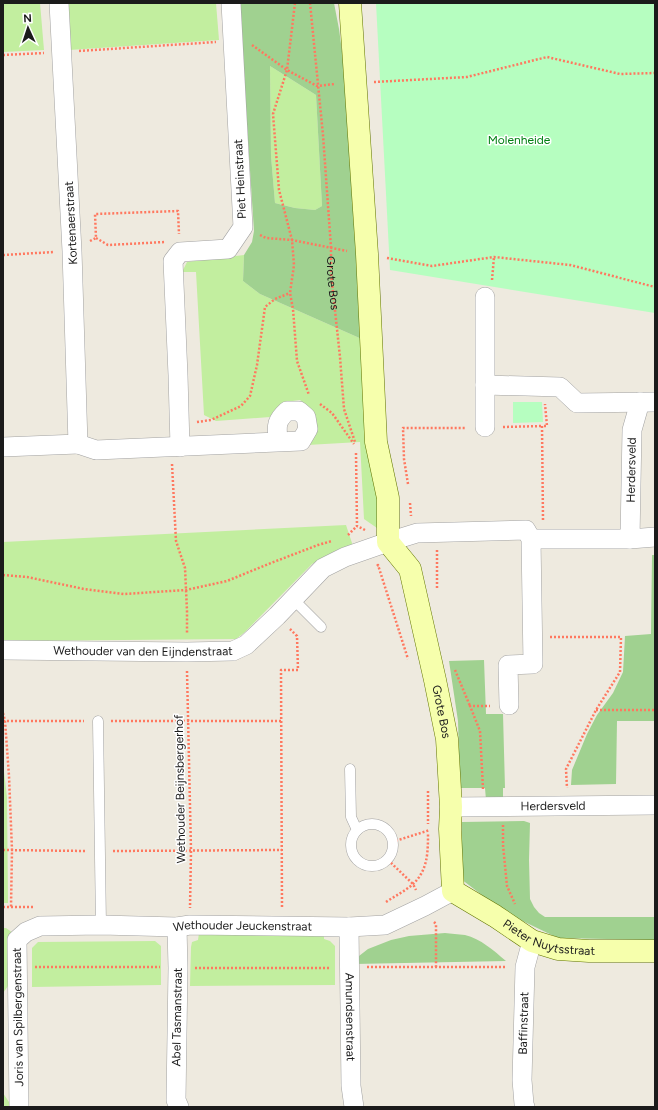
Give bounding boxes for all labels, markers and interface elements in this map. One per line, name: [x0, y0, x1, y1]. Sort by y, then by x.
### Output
north arrow: [8, 8, 48, 48]
text: N: [23, 12, 32, 25]
park label: Molenheide: [488, 133, 551, 147]
street label: Piet Heinstraat: [231, 138, 249, 219]
street label: Kortenaerstraat: [62, 180, 80, 265]
street label: Grote Bos: [324, 256, 342, 311]
street label: Herdersveld: [624, 437, 639, 503]
street label: Wethouder van den Eijndenstraat: [53, 644, 233, 659]
street label: Grote Bos: [429, 684, 454, 740]
street label: Wethouder Beijnsbergerhof: [172, 714, 188, 863]
street label: Herdersveld: [520, 799, 586, 813]
street label: Pieter Nuytsstraat: [500, 916, 596, 958]
street label: Wethouder Jeuckenstraat: [172, 918, 313, 935]
street label: Joris van Spilbergenstraat: [10, 947, 26, 1087]
street label: Abel Tasmanstraat: [169, 967, 185, 1067]
street label: Amundsenstraat: [343, 973, 358, 1062]
street label: Baffinstraat: [516, 991, 531, 1055]

